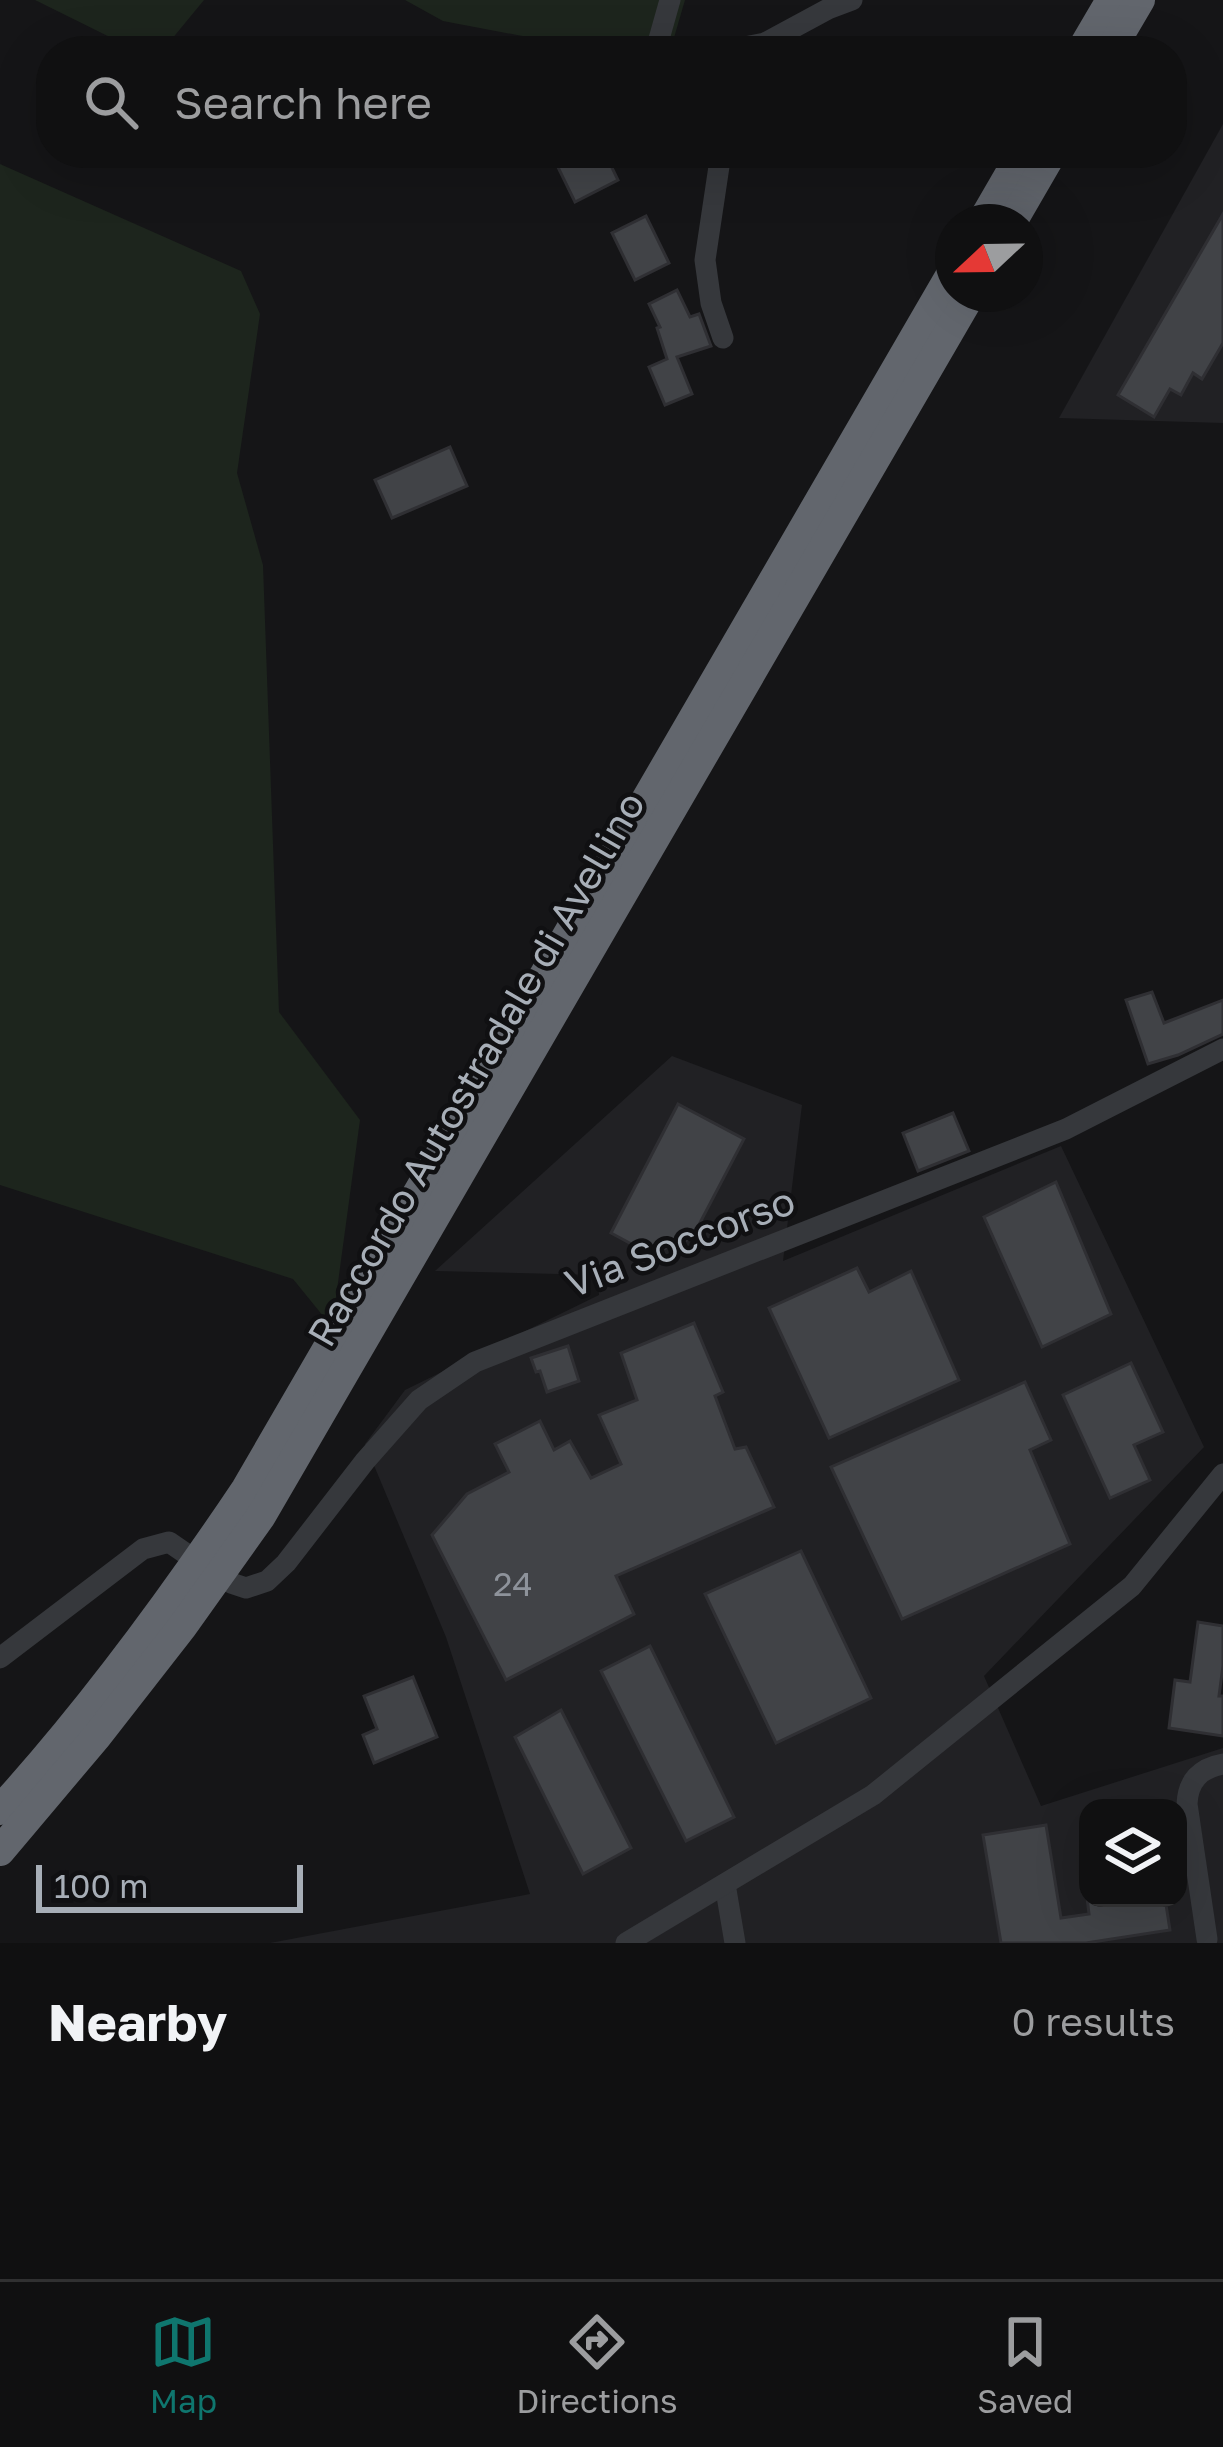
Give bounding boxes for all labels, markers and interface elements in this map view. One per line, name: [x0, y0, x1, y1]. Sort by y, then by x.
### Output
search box: [36, 36, 1187, 168]
icon: search: [78, 69, 144, 135]
text: Search here: [174, 75, 432, 129]
north arrow: [935, 204, 1043, 312]
street label: Raccordo Autostradale di Avellino: [297, 783, 654, 1354]
street label: Via Soccorso: [558, 1176, 801, 1307]
house number: 24: [493, 1564, 533, 1603]
map controls: [1079, 1799, 1187, 1907]
button: layers: [1079, 1799, 1187, 1907]
scale bar: [36, 1859, 303, 1912]
text: 100 m: [54, 1866, 148, 1905]
text: Nearby: [48, 1991, 227, 2052]
text: 0 results: [1011, 1998, 1175, 2045]
tab: Map: [150, 2309, 217, 2420]
tab: Directions: [516, 2309, 678, 2420]
tab: Saved: [977, 2309, 1073, 2420]

